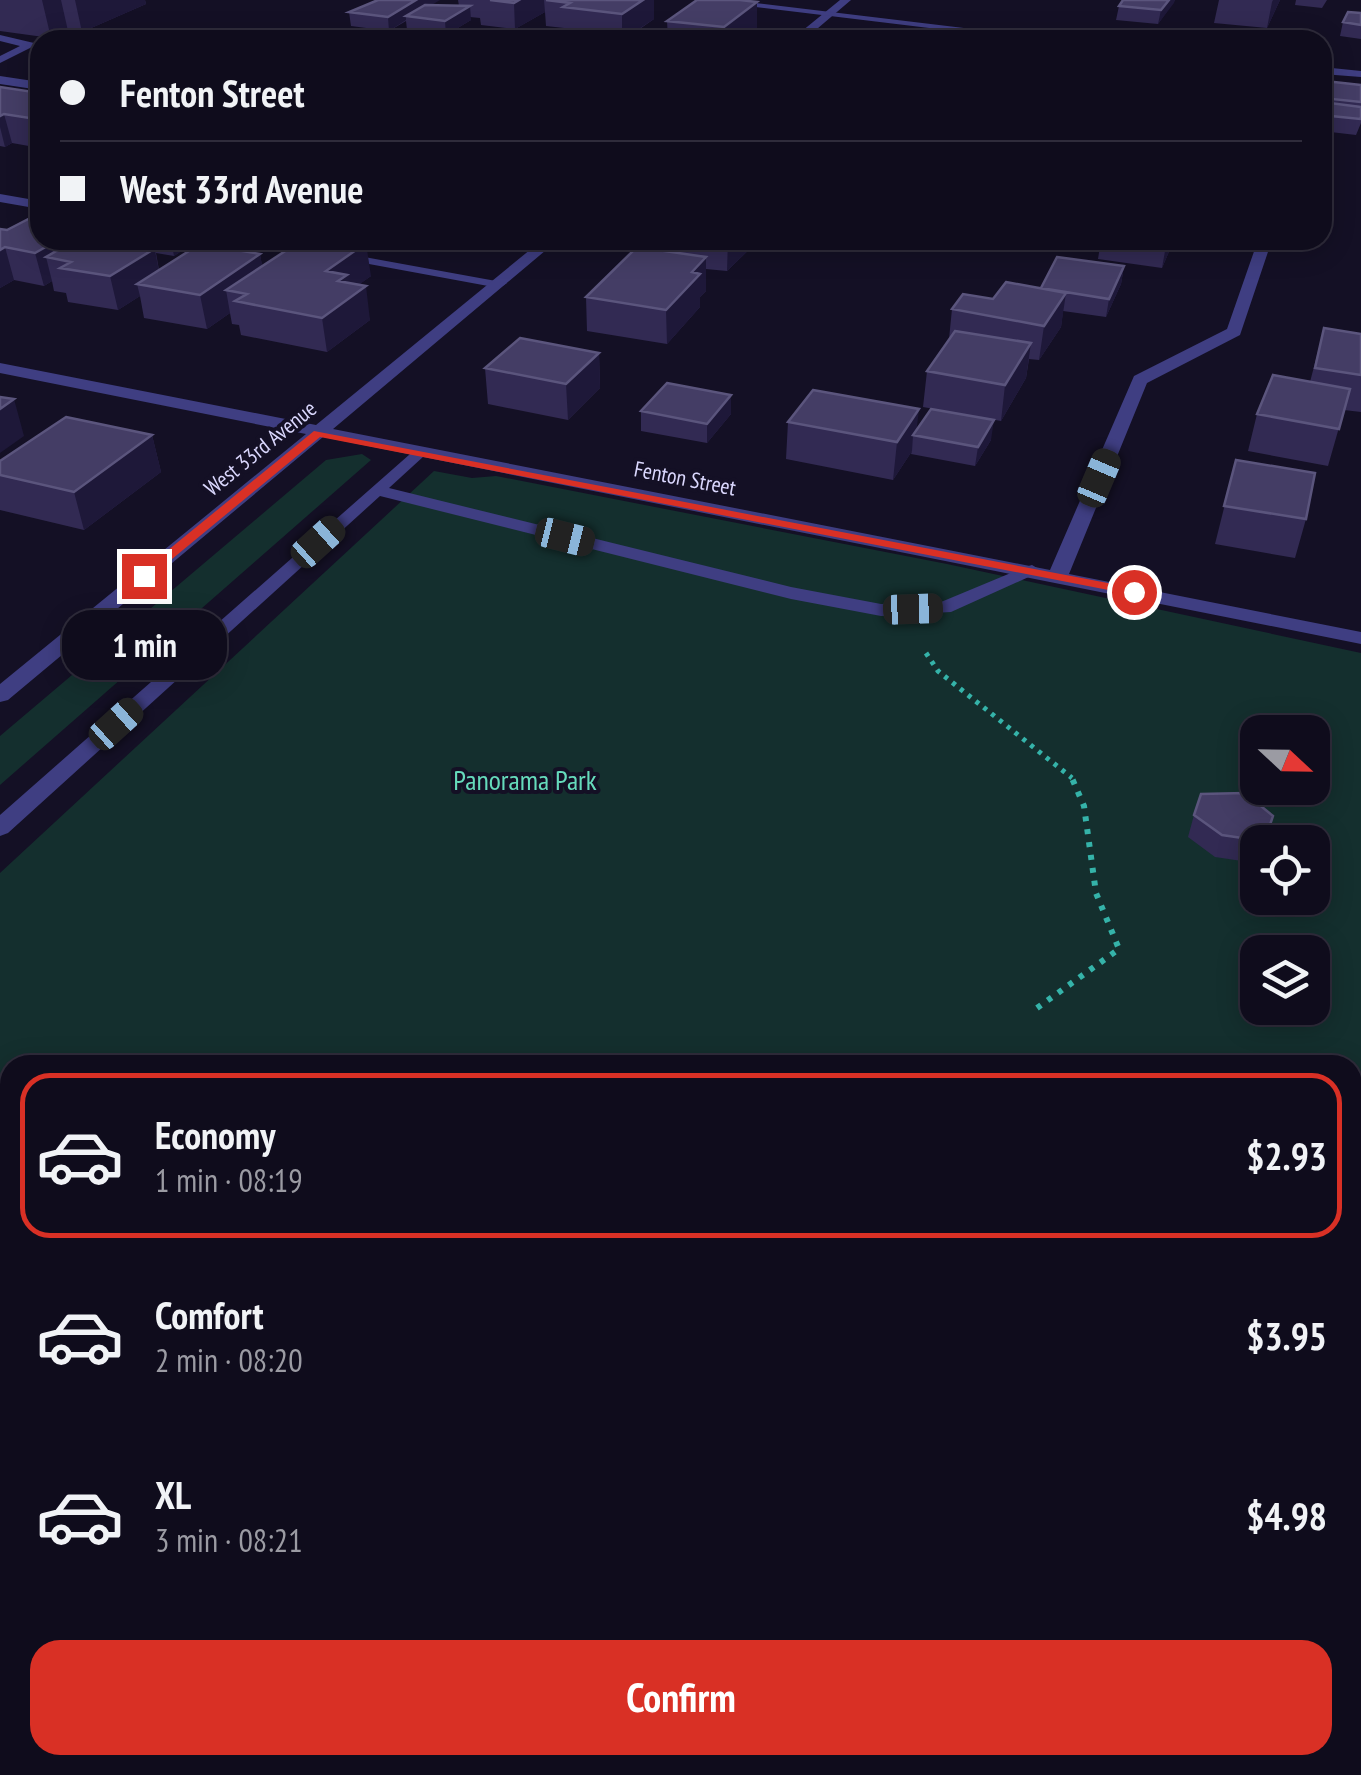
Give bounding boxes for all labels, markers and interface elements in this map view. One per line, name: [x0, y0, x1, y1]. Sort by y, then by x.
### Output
text: Fenton Street: [120, 68, 305, 117]
text: West 33rd Avenue: [120, 164, 364, 213]
street label: West 33rd Avenue: [198, 394, 322, 502]
car: [1073, 445, 1125, 511]
street label: Fenton Street: [632, 454, 738, 502]
car: [286, 511, 350, 573]
car: [532, 515, 598, 559]
route end: [122, 554, 167, 599]
route start: [1112, 570, 1157, 615]
car: [882, 593, 944, 625]
callout: 1 min: [62, 611, 226, 681]
text: 1 min: [112, 624, 177, 666]
car: [84, 693, 148, 755]
north arrow: [1240, 715, 1330, 805]
map controls: [1240, 715, 1330, 1025]
park label: Panorama Park: [453, 761, 597, 798]
button: locate: [1240, 825, 1330, 915]
button: layers: [1240, 935, 1330, 1025]
text: Economy: [155, 1110, 275, 1159]
icon: car: [35, 1111, 125, 1201]
text: $2.93: [1246, 1131, 1327, 1180]
text: 1 min · 08:19: [155, 1159, 303, 1201]
text: Comfort: [155, 1290, 264, 1339]
icon: car: [35, 1291, 125, 1381]
text: $3.95: [1246, 1311, 1327, 1360]
text: 2 min · 08:20: [155, 1339, 303, 1381]
text: XL: [155, 1470, 191, 1519]
icon: car: [35, 1471, 125, 1561]
text: $4.98: [1246, 1491, 1327, 1540]
text: 3 min · 08:21: [155, 1519, 303, 1561]
button: Confirm: [30, 1640, 1332, 1755]

